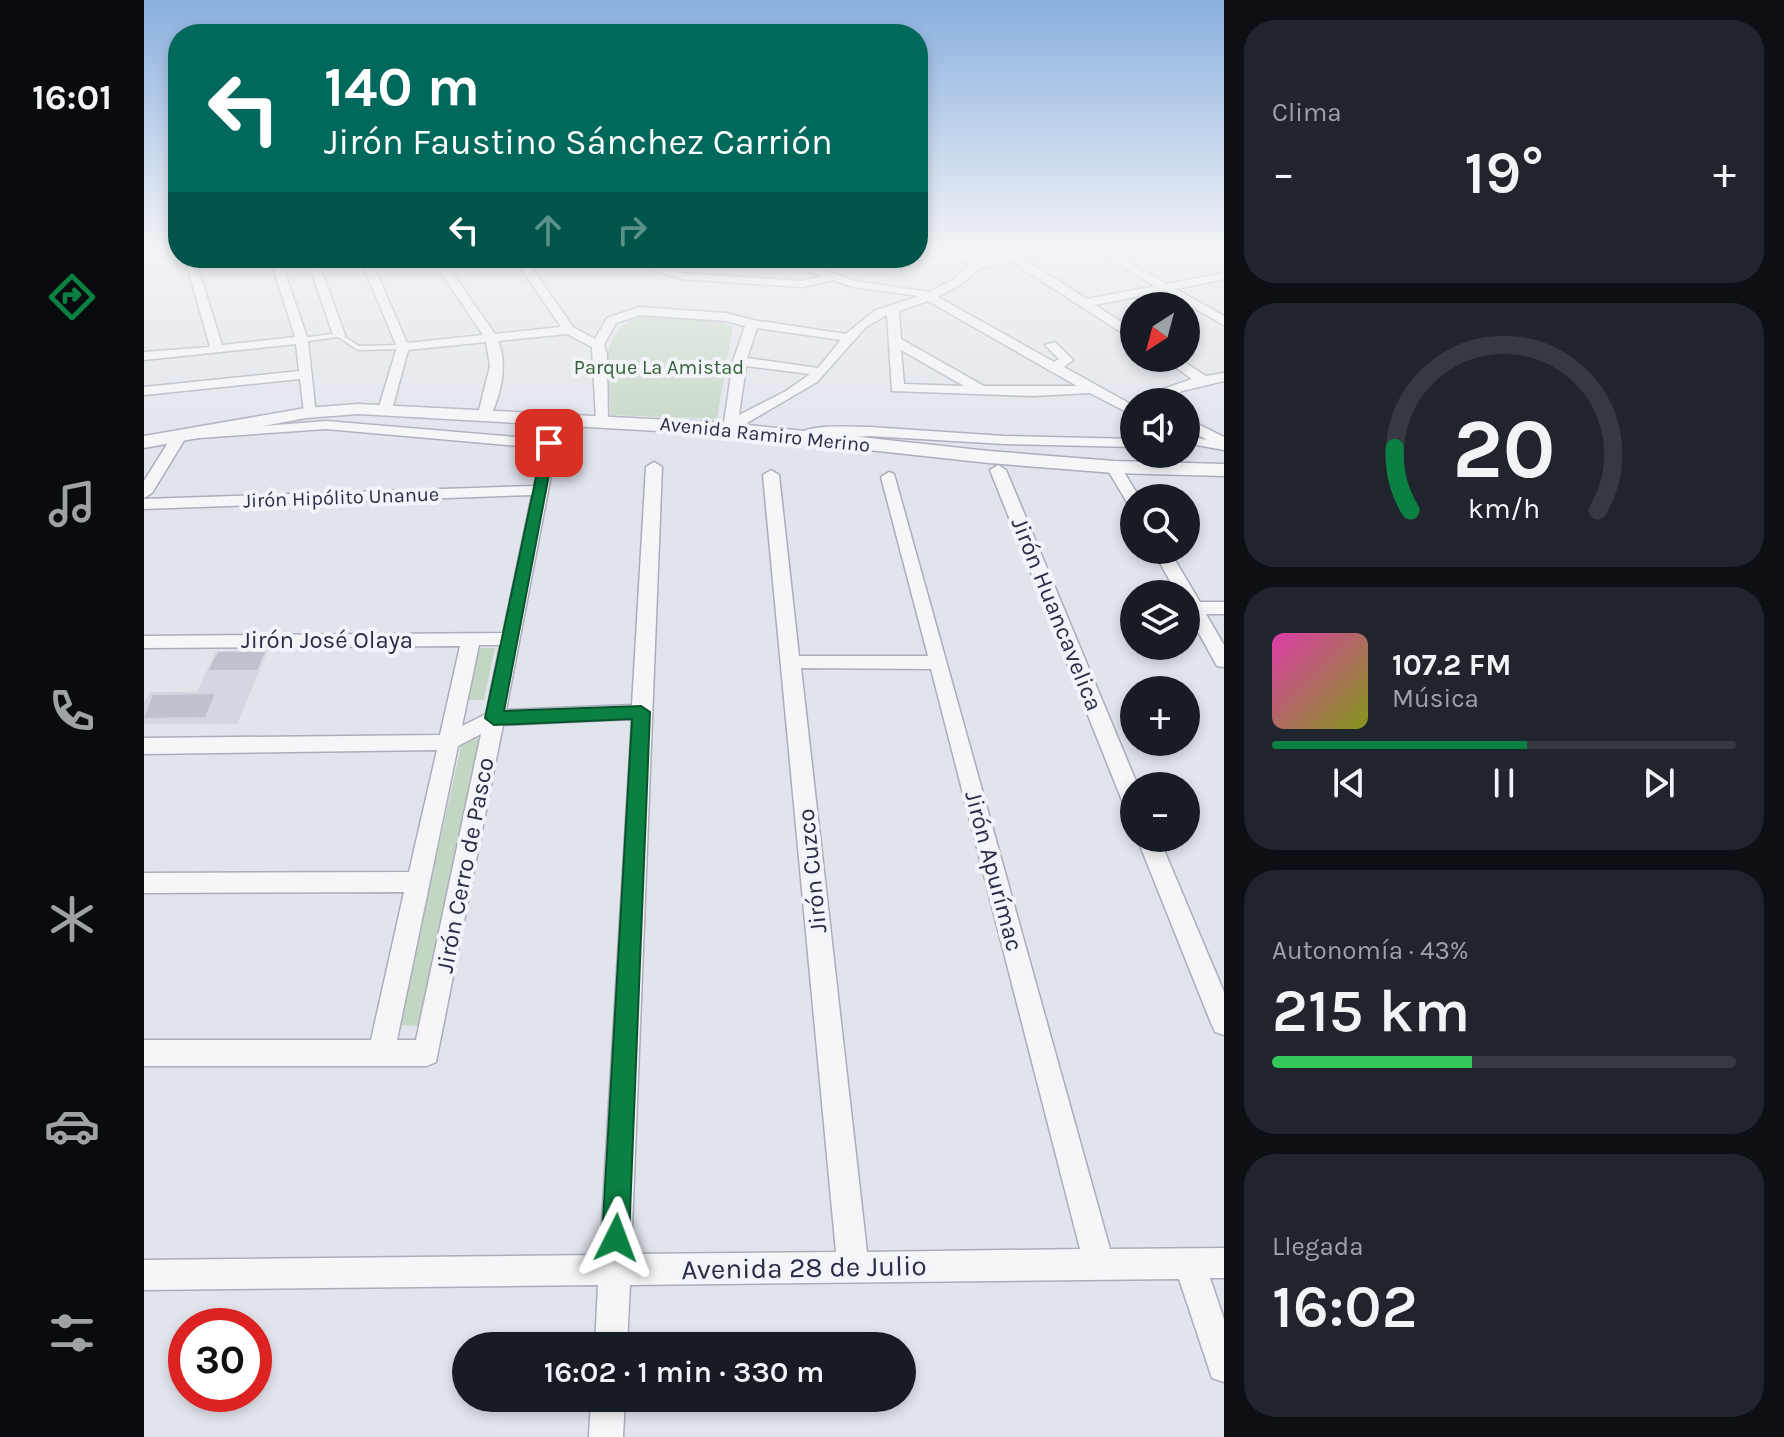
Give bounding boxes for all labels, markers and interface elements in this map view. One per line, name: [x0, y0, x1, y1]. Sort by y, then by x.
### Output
text: 140 m: [324, 54, 480, 119]
icon: left: [192, 56, 296, 160]
text: 16:01: [32, 76, 112, 118]
text: Clima: [1272, 97, 1342, 128]
text: Jirón Faustino Sánchez Carrión: [324, 121, 833, 163]
text: 19°: [1464, 138, 1544, 208]
text: −: [1272, 148, 1295, 199]
text: +: [1713, 148, 1736, 199]
icon: left: [442, 208, 486, 252]
icon: ahead: [526, 208, 570, 252]
icon: right: [610, 208, 654, 252]
icon: directions: [44, 269, 100, 325]
north arrow: [1120, 292, 1200, 372]
map controls: [1120, 292, 1200, 852]
park label: Parque La Amistad: [574, 356, 744, 379]
button: sound: [1120, 388, 1200, 468]
text: 20: [1453, 401, 1555, 498]
pin: [515, 409, 583, 477]
street label: Avenida Ramiro Merino: [659, 412, 871, 457]
icon: arrive: [527, 421, 571, 465]
icon: music: [44, 476, 100, 532]
street label: Jirón Hipólito Unanue: [243, 483, 440, 512]
button: search: [1120, 484, 1200, 564]
text: km/h: [1468, 492, 1540, 525]
street label: Jirón Huancavelica: [1005, 513, 1109, 715]
button: layers: [1120, 580, 1200, 660]
street label: Jirón José Olaya: [241, 626, 413, 654]
text: 107.2 FM: [1392, 647, 1511, 683]
button: +: [1120, 676, 1200, 756]
icon: phone: [44, 683, 100, 739]
text: Música: [1392, 683, 1479, 714]
street label: Jirón Cerro de Pasco: [430, 755, 500, 975]
icon: previous: [1327, 761, 1371, 805]
icon: pause: [1482, 761, 1526, 805]
icon: next: [1637, 761, 1681, 805]
button: −: [1120, 772, 1200, 852]
street label: Jirón Apurímac: [959, 788, 1029, 954]
street label: Jirón Cuzco: [792, 807, 832, 935]
icon: climate: [44, 891, 100, 947]
text: Autonomía · 43%: [1272, 935, 1469, 966]
text: 215 km: [1272, 976, 1470, 1046]
icon: car: [44, 1098, 100, 1154]
position arrow: [574, 1196, 658, 1280]
text: Llegada: [1272, 1231, 1364, 1262]
street label: Avenida 28 de Julio: [681, 1249, 927, 1286]
text: 16:02: [1272, 1272, 1418, 1342]
icon: filters: [44, 1305, 100, 1361]
speed limit sign: 30: [168, 1308, 272, 1412]
text: 16:02 · 1 min · 330 m: [544, 1354, 824, 1390]

